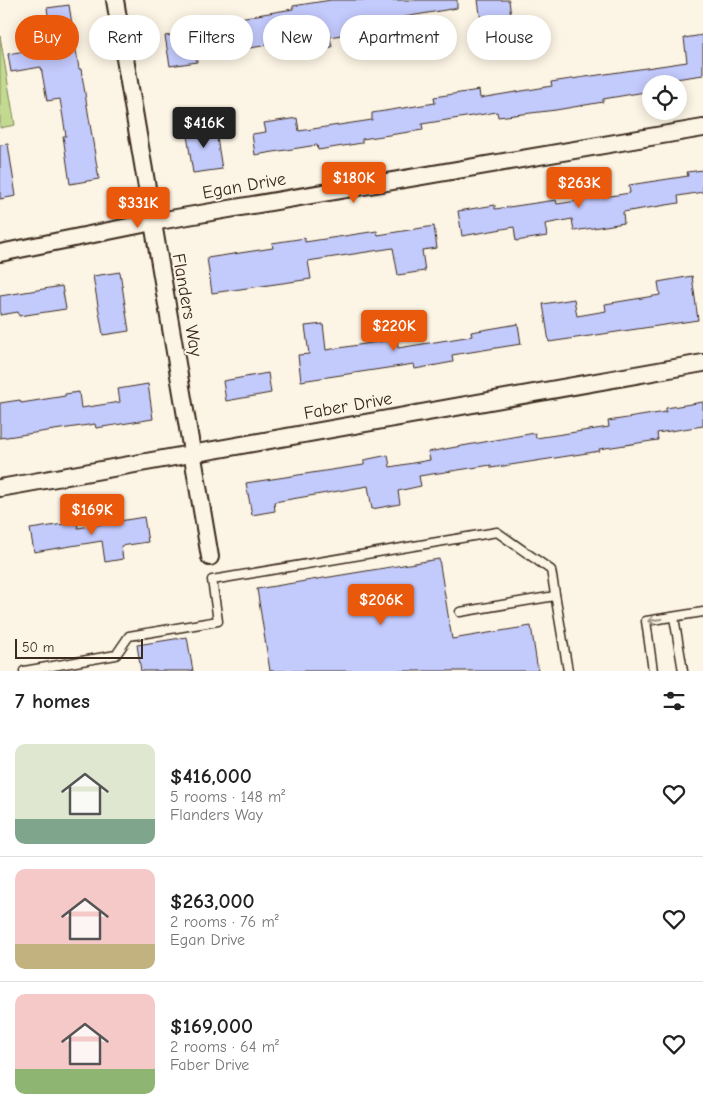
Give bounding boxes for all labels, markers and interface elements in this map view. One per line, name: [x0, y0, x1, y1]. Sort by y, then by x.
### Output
chip: Buy: [15, 15, 79, 60]
chip: Rent: [89, 15, 160, 60]
chip: Filters: [170, 15, 253, 60]
chip: New: [263, 15, 330, 60]
chip: Apartment: [340, 15, 457, 60]
chip: House: [467, 15, 551, 60]
map controls: [642, 75, 687, 120]
button: locate: [642, 75, 687, 120]
pin: $416K: [169, 106, 239, 149]
text: $416K: [184, 114, 224, 132]
pin: $180K: [319, 162, 389, 204]
pin: $263K: [544, 166, 614, 209]
street label: Egan Drive: [201, 168, 287, 204]
text: $180K: [333, 169, 375, 187]
text: $263K: [558, 174, 600, 192]
pin: $331K: [103, 186, 173, 229]
text: $331K: [118, 194, 158, 212]
street label: Flanders Way: [168, 252, 207, 359]
pin: $220K: [359, 310, 429, 352]
text: $220K: [372, 317, 416, 335]
street label: Faber Drive: [302, 388, 394, 424]
pin: $169K: [57, 494, 127, 536]
text: $169K: [71, 501, 113, 519]
pin: $206K: [346, 584, 416, 626]
text: $206K: [359, 591, 403, 609]
one-way arrow: [647, 615, 663, 625]
scale bar: [15, 636, 142, 659]
text: 50 m: [22, 639, 54, 656]
icon: filters: [660, 687, 688, 715]
text: 7 homes: [15, 689, 90, 713]
icon: home: [55, 764, 115, 824]
text: $416,000: [170, 764, 252, 788]
icon: heart: [660, 780, 688, 808]
text: 5 rooms · 148 m²: [170, 788, 285, 806]
text: Flanders Way: [170, 806, 263, 824]
icon: home: [55, 889, 115, 949]
text: $263,000: [170, 889, 254, 913]
icon: heart: [660, 905, 688, 933]
text: 2 rooms · 76 m²: [170, 913, 279, 931]
text: Egan Drive: [170, 931, 245, 949]
icon: home: [55, 1014, 115, 1074]
text: $169,000: [170, 1014, 253, 1038]
icon: heart: [660, 1030, 688, 1058]
text: 2 rooms · 64 m²: [170, 1038, 279, 1056]
text: Faber Drive: [170, 1056, 249, 1074]

